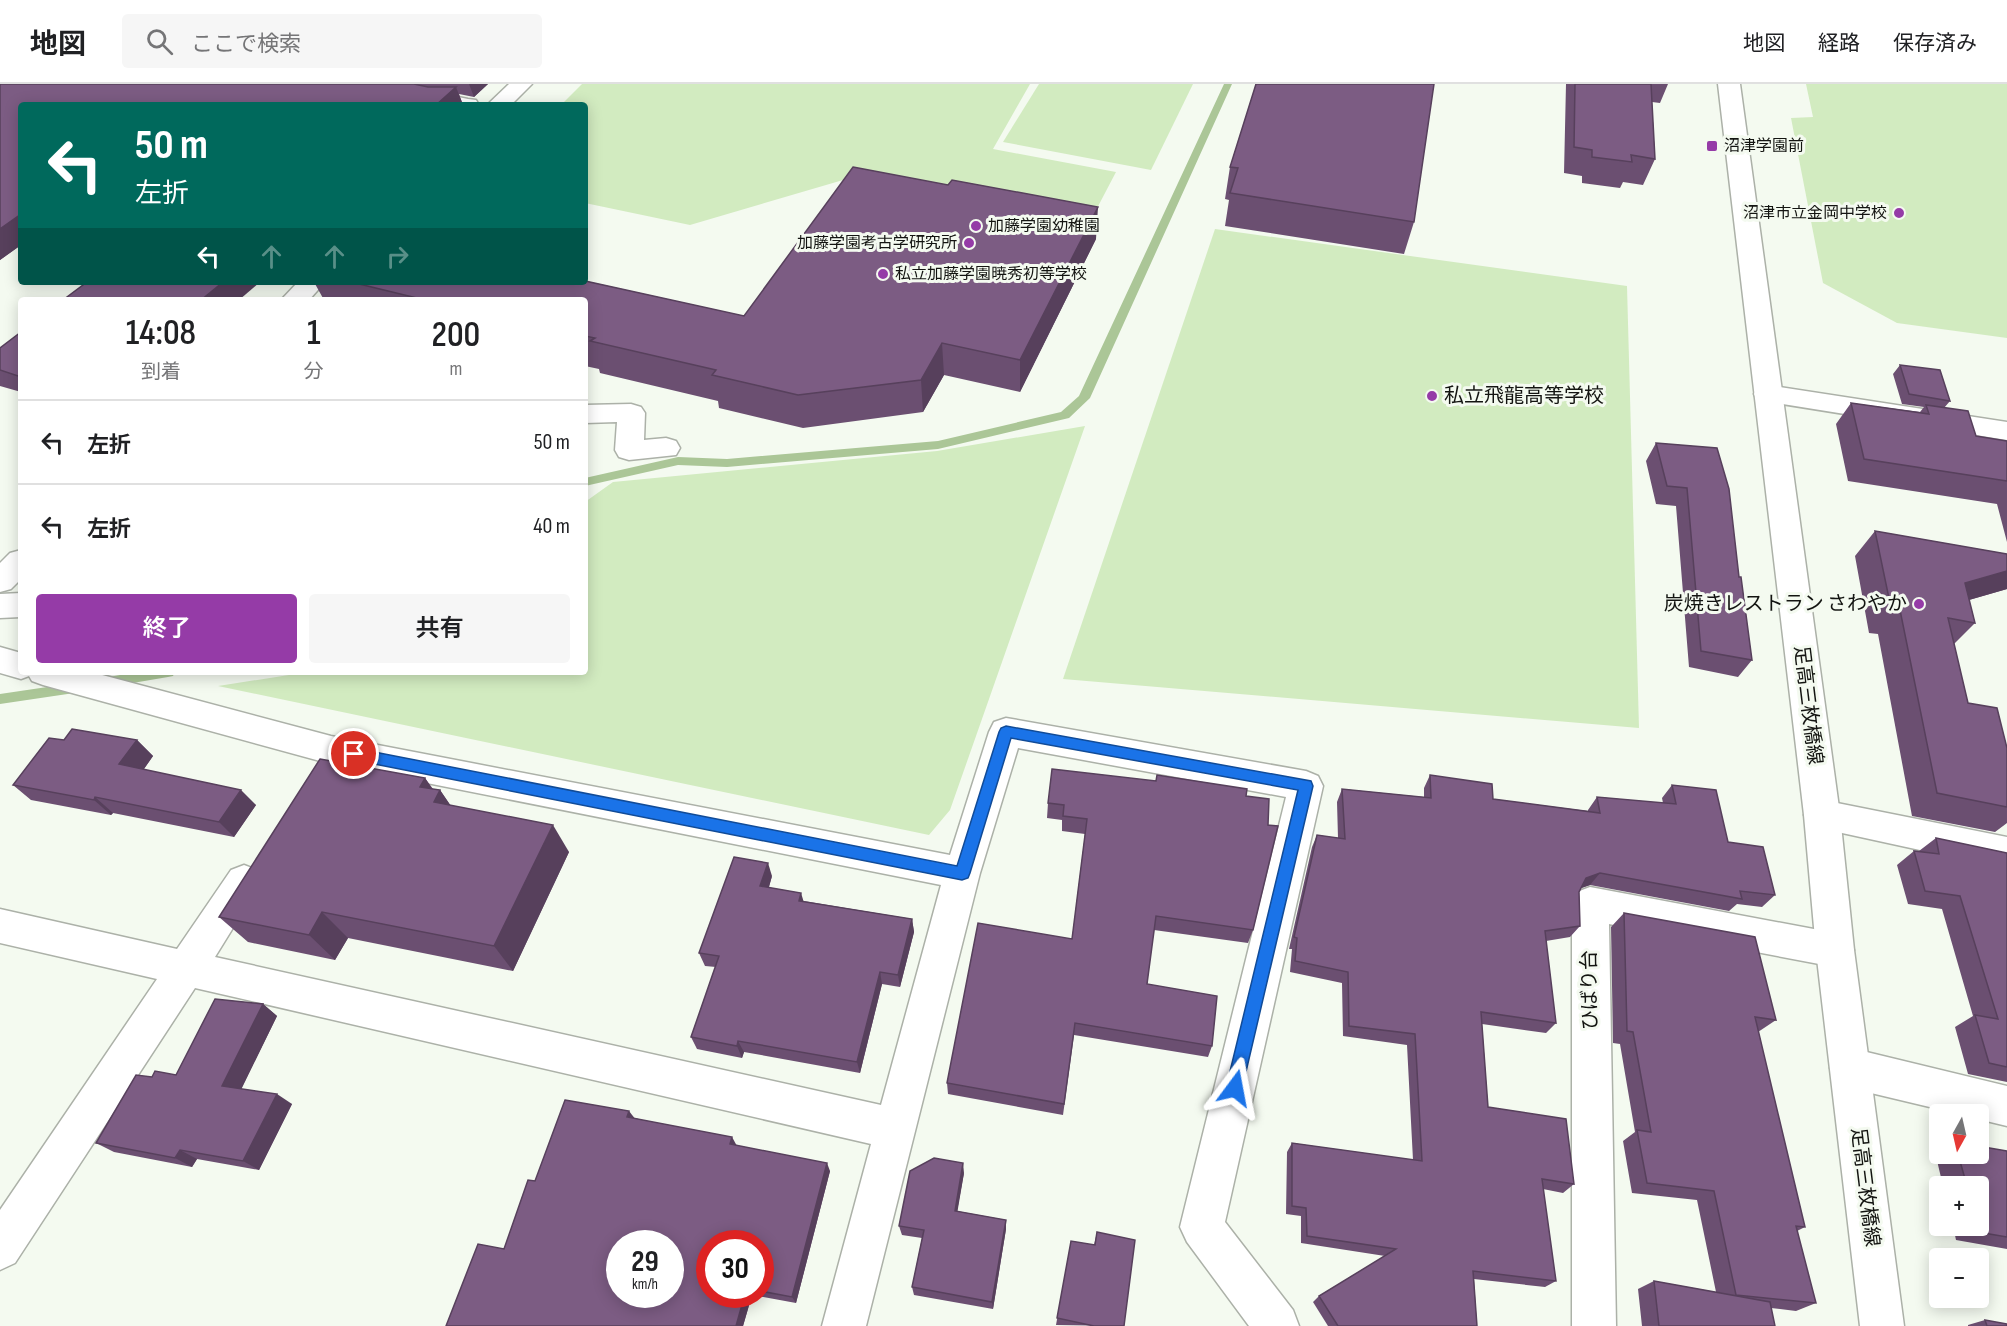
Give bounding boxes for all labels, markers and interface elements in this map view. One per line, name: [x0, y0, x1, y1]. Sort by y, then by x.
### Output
search box: [122, 14, 542, 68]
icon: search: [143, 25, 176, 58]
text: 地図: [30, 28, 86, 61]
text: ここで検索: [191, 31, 301, 58]
text: 地図: [1743, 31, 1785, 56]
text: 経路: [1818, 31, 1860, 56]
text: 保存済み: [1893, 31, 1977, 56]
text: 50 m: [135, 120, 208, 171]
icon: left: [36, 126, 114, 204]
place label: 沼津学園前: [1724, 137, 1804, 156]
marker: 沼津学園前: [1705, 139, 1719, 153]
text: 左折: [135, 178, 189, 210]
place label: 沼津市立金岡中学校: [1743, 204, 1887, 223]
marker: 沼津市立金岡中学校: [1892, 206, 1906, 220]
place label: 加藤学園幼稚園: [988, 217, 1100, 236]
marker: 加藤学園幼稚園: [969, 219, 983, 233]
place label: 加藤学園考古学研究所: [797, 234, 957, 253]
marker: 加藤学園考古学研究所: [962, 236, 976, 250]
icon: left: [192, 240, 225, 273]
icon: ahead: [255, 240, 288, 273]
icon: ahead: [318, 240, 351, 273]
icon: right: [381, 240, 414, 273]
place label: 私立加藤学園暁秀初等学校: [895, 265, 1087, 284]
marker: 私立加藤学園暁秀初等学校: [876, 267, 890, 281]
text: 14:08: [126, 312, 196, 355]
text: 1: [307, 312, 321, 355]
text: 200: [432, 314, 480, 357]
text: m: [449, 357, 462, 381]
text: 到着: [141, 360, 181, 384]
text: 分: [304, 360, 324, 384]
place label: 私立飛龍高等学校: [1444, 384, 1604, 408]
marker: 私立飛龍高等学校: [1425, 389, 1439, 403]
icon: left: [36, 426, 69, 459]
text: 50 m: [534, 429, 570, 456]
text: 左折: [87, 432, 131, 459]
icon: left: [36, 510, 69, 543]
text: 40 m: [533, 513, 570, 540]
text: 左折: [87, 516, 131, 543]
place label: 炭焼きレストラン さわやか: [1664, 592, 1907, 616]
button: 終了: [36, 594, 297, 663]
button: 共有: [309, 594, 570, 663]
marker: 炭焼きレストラン さわやか: [1912, 597, 1926, 611]
street label: 足高三枚橋線: [1789, 644, 1827, 766]
pin: [328, 728, 379, 779]
icon: arrive: [337, 737, 370, 770]
street label: ひばり台: [1577, 950, 1603, 1030]
position arrow: [1203, 1056, 1267, 1120]
north arrow: [1929, 1104, 1989, 1164]
map controls: [1929, 1104, 1989, 1308]
street label: 足高三枚橋線: [1846, 1126, 1884, 1248]
button: +: [1929, 1176, 1989, 1236]
speed limit sign: 30: [696, 1230, 774, 1308]
text: 29: [631, 1244, 659, 1280]
button: −: [1929, 1248, 1989, 1308]
text: km/h: [632, 1275, 658, 1294]

